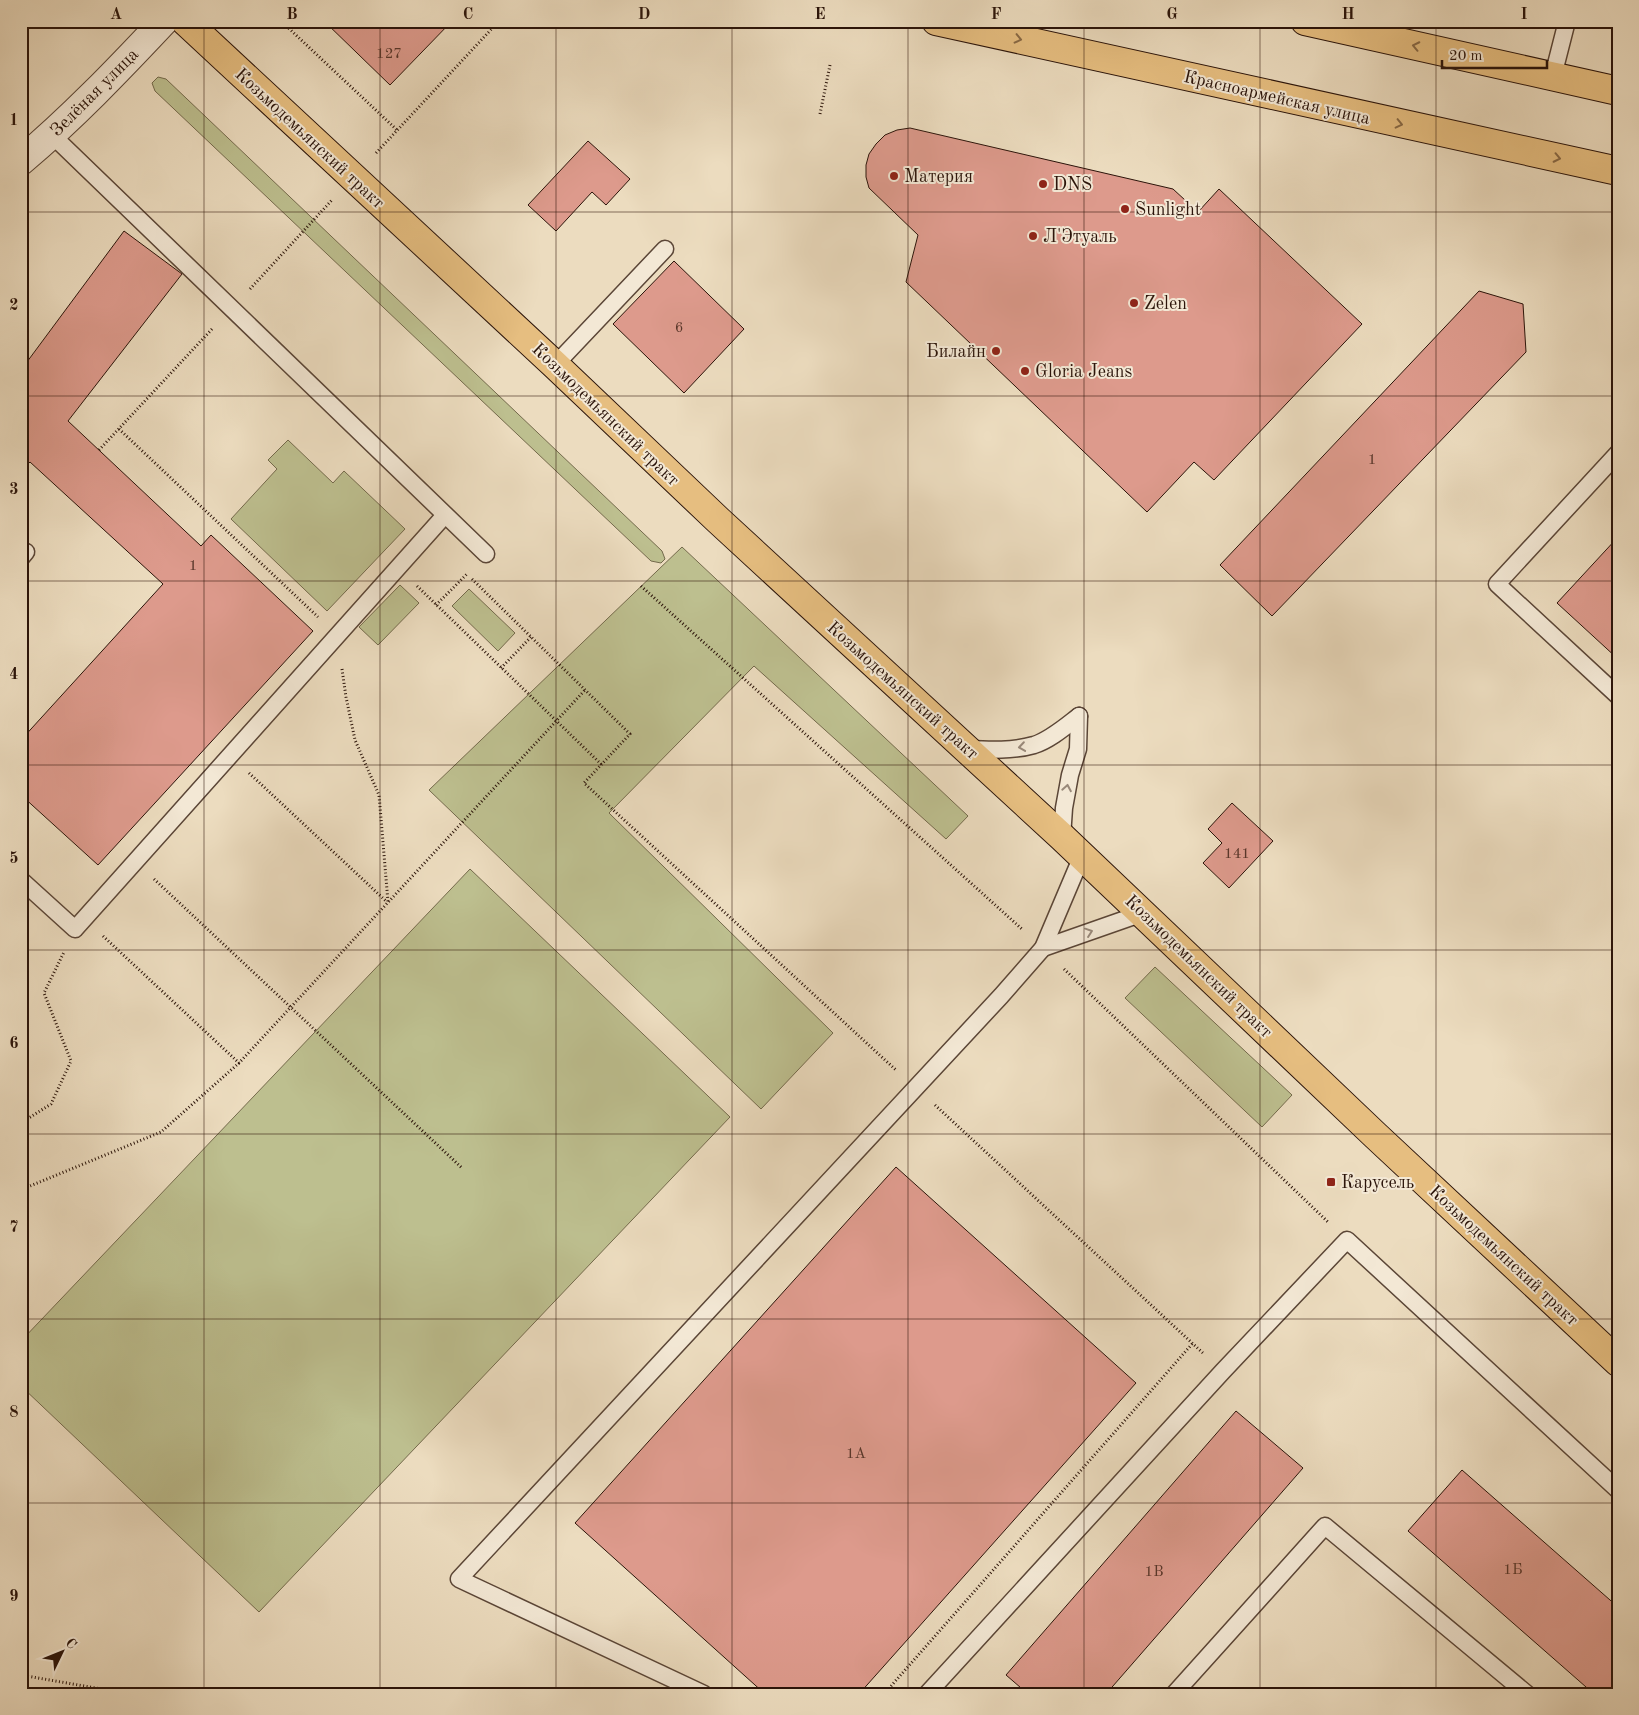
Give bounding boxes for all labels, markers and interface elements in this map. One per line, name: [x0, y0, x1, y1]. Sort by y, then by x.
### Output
text: A: [110, 7, 122, 23]
text: B: [286, 7, 298, 23]
text: C: [463, 7, 473, 23]
text: D: [638, 7, 650, 23]
text: E: [814, 7, 826, 23]
text: F: [991, 7, 1002, 23]
text: G: [1166, 7, 1178, 23]
text: H: [1341, 7, 1355, 23]
text: I: [1520, 7, 1528, 23]
one-way arrow: [1013, 33, 1022, 44]
scale bar: [1442, 38, 1546, 70]
one-way arrow: [1412, 41, 1421, 52]
street label: Зелёная улица: [47, 45, 142, 140]
house number: 127: [376, 47, 402, 62]
text: 20 m: [1449, 49, 1483, 64]
street label: Козьмодемьянский тракт: [231, 65, 387, 212]
street label: Красноармейская улица: [1182, 68, 1372, 128]
text: 1: [9, 113, 19, 129]
one-way arrow: [1394, 118, 1403, 129]
one-way arrow: [1553, 153, 1562, 163]
place label: Материя: [904, 168, 973, 186]
marker: Материя: [888, 170, 900, 182]
place label: DNS: [1053, 176, 1092, 194]
marker: DNS: [1037, 178, 1049, 190]
place label: Sunlight: [1135, 201, 1201, 219]
marker: Sunlight: [1119, 203, 1131, 215]
place label: Л'Этуаль: [1043, 228, 1117, 246]
marker: Л'Этуаль: [1027, 230, 1039, 242]
place label: Zelen: [1144, 295, 1187, 313]
marker: Zelen: [1128, 297, 1140, 309]
text: 2: [9, 298, 19, 314]
house number: 6: [675, 321, 683, 336]
street label: Козьмодемьянский тракт: [528, 340, 682, 490]
place label: Билайн: [926, 343, 986, 361]
marker: Билайн: [990, 345, 1002, 357]
place label: Gloria Jeans: [1035, 363, 1133, 381]
marker: Gloria Jeans: [1019, 365, 1031, 377]
house number: 1: [1368, 453, 1376, 468]
text: 3: [9, 482, 19, 498]
house number: 1: [189, 559, 197, 574]
street label: Козьмодемьянский тракт: [823, 618, 981, 763]
text: 4: [9, 667, 19, 683]
one-way arrow: [1018, 741, 1026, 751]
one-way arrow: [1062, 784, 1072, 793]
house number: 141: [1224, 847, 1250, 862]
text: 5: [9, 851, 19, 867]
street label: Козьмодемьянский тракт: [1121, 892, 1275, 1042]
one-way arrow: [1084, 928, 1092, 938]
text: 6: [9, 1036, 19, 1052]
place label: Карусель: [1341, 1174, 1414, 1192]
marker: Карусель: [1325, 1176, 1337, 1188]
street label: Козьмодемьянский тракт: [1425, 1182, 1581, 1329]
text: 7: [9, 1220, 19, 1236]
text: 8: [9, 1405, 19, 1421]
house number: 1А: [846, 1447, 867, 1462]
house number: 1Б: [1503, 1563, 1523, 1578]
house number: 1В: [1144, 1565, 1164, 1580]
text: 9: [9, 1589, 19, 1605]
north arrow: [38, 1628, 88, 1678]
text: С: [63, 1636, 79, 1652]

